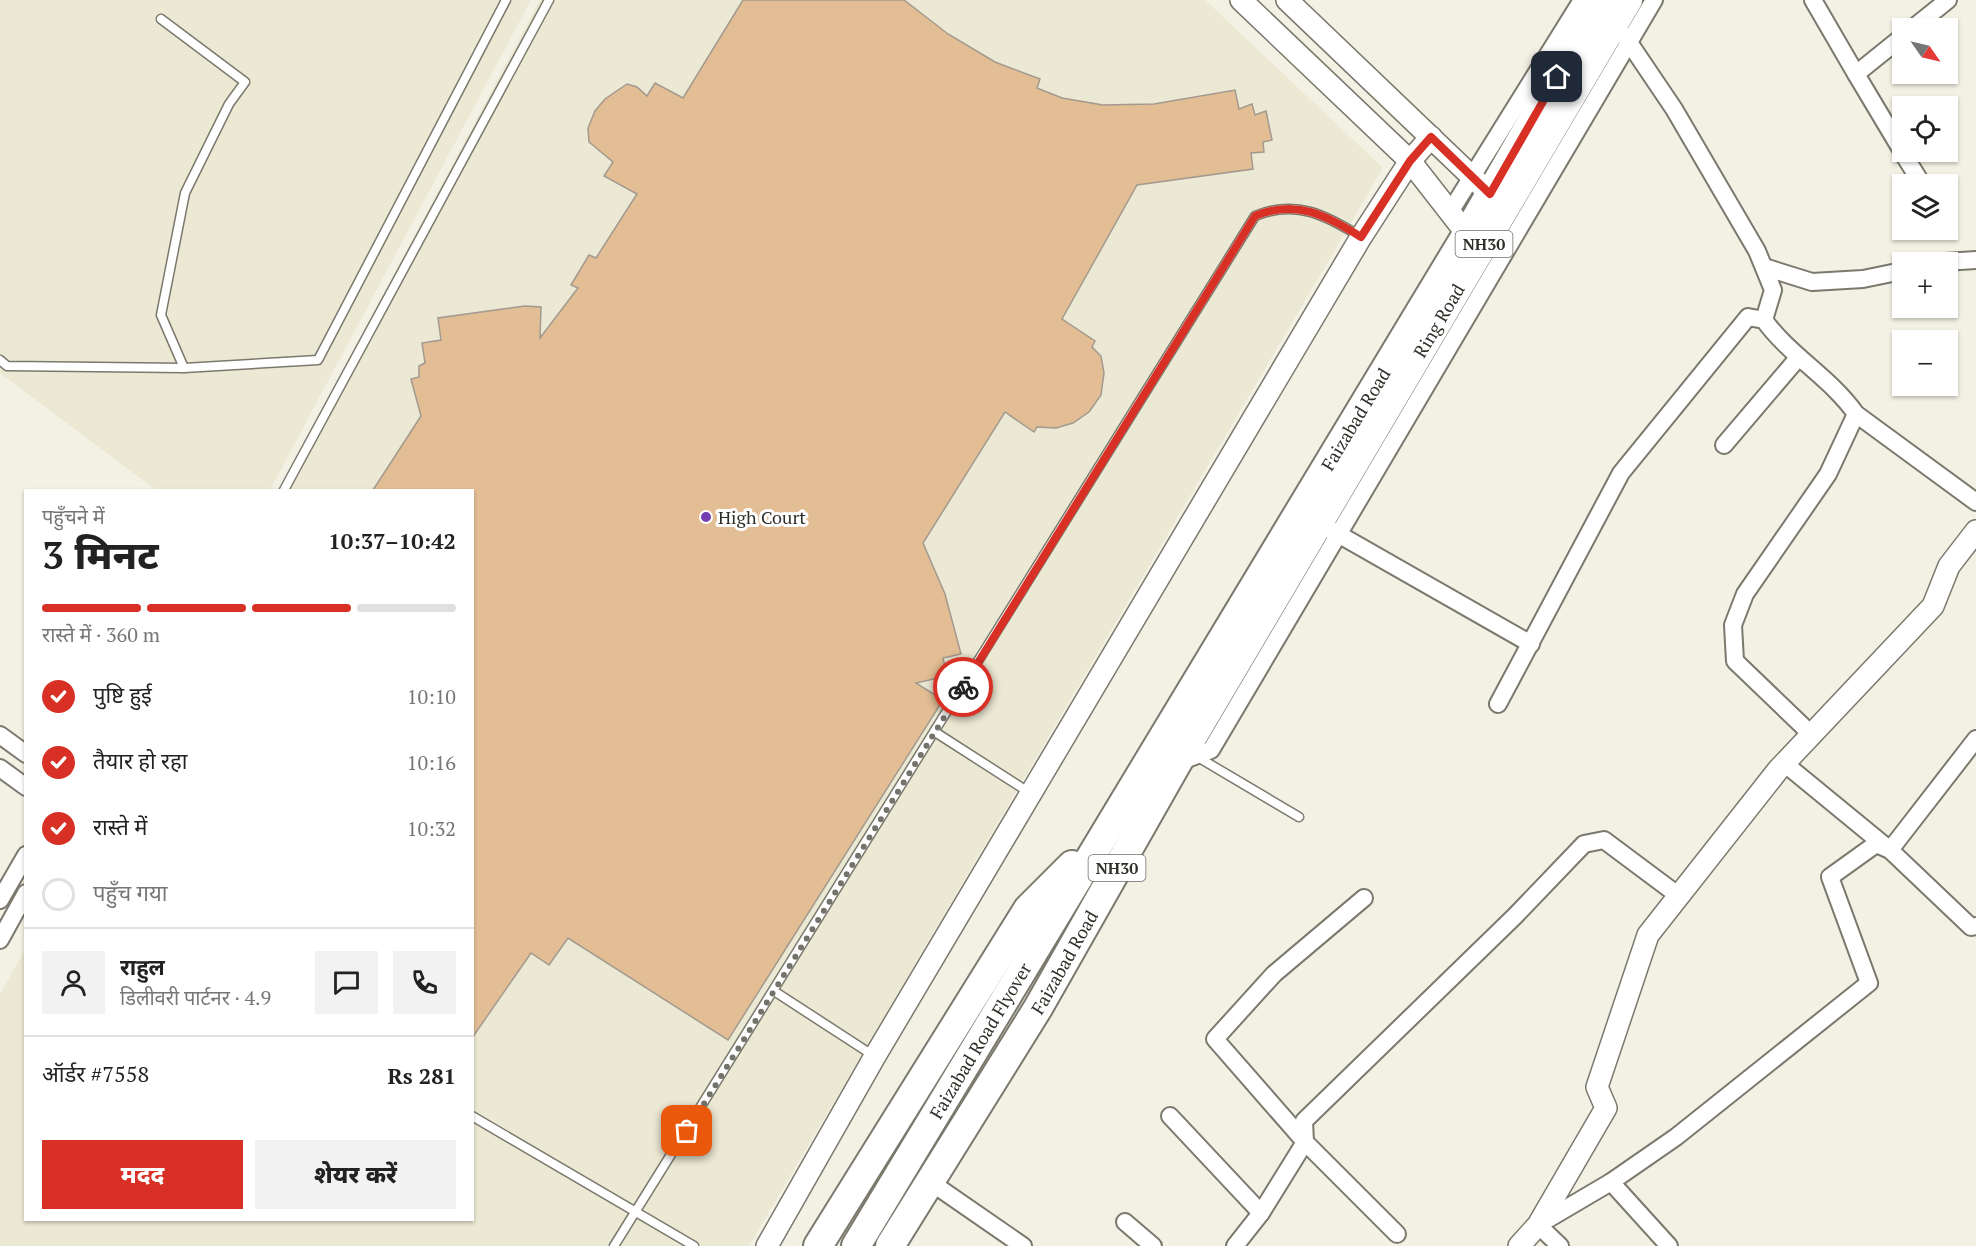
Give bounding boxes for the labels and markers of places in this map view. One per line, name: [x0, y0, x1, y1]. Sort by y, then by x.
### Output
pin: [1531, 51, 1582, 102]
place label: High Court: [718, 505, 806, 529]
marker: High Court: [699, 510, 713, 524]
pin: [661, 1105, 712, 1156]

